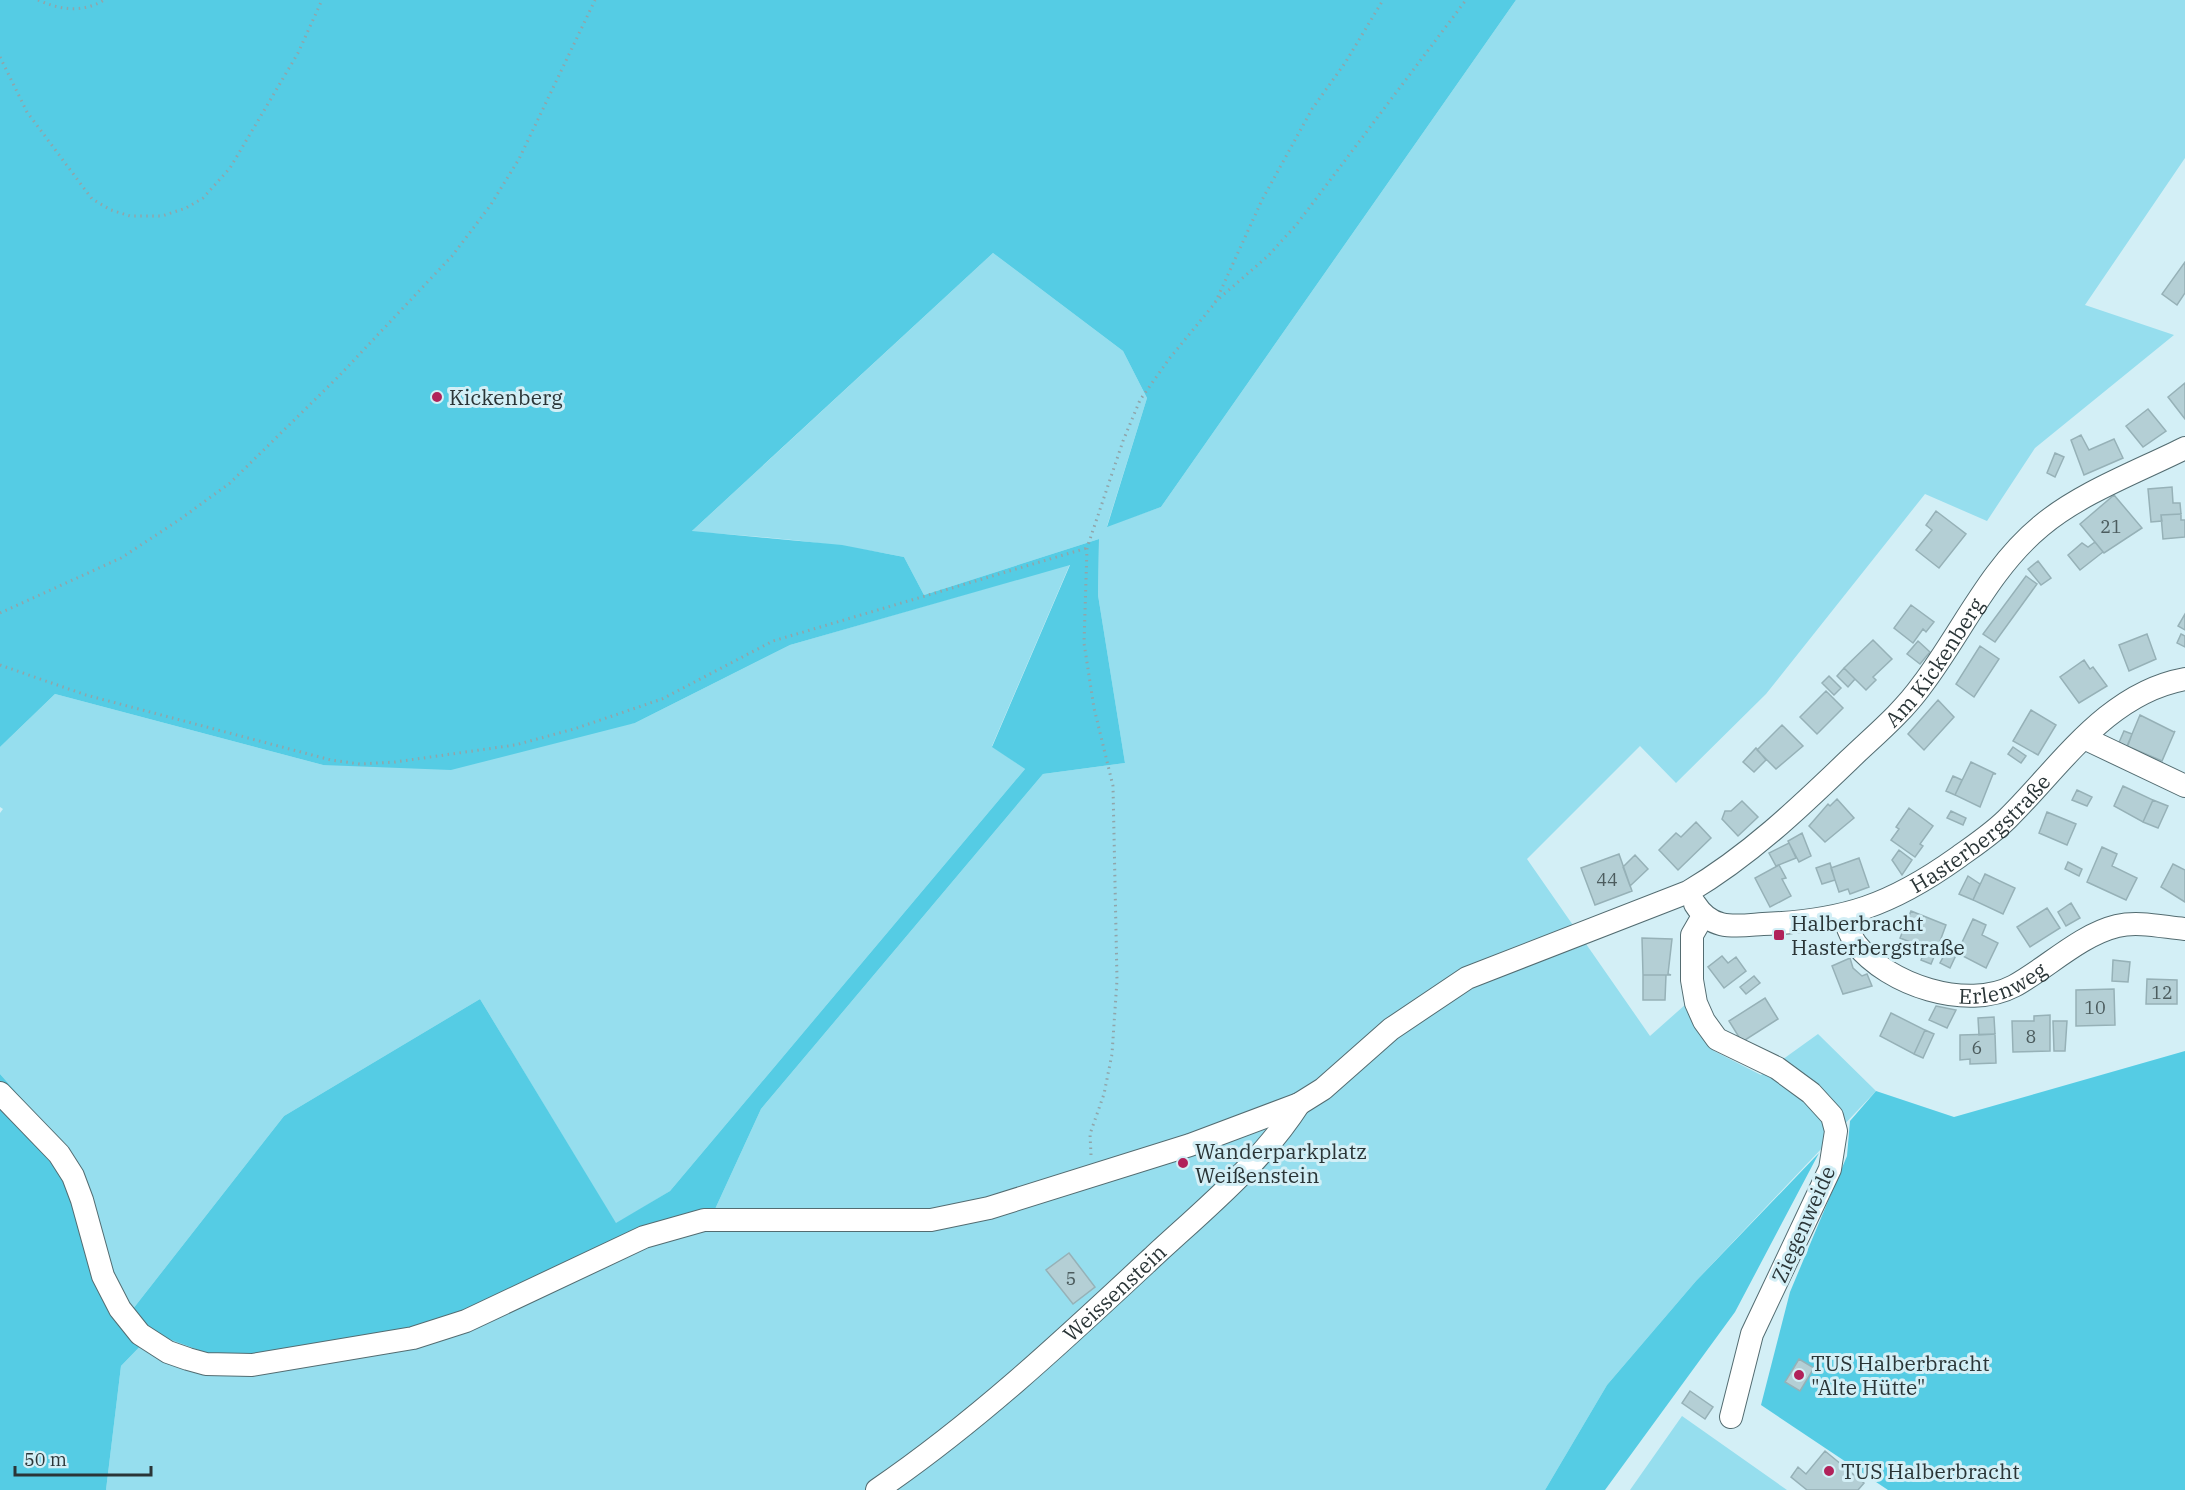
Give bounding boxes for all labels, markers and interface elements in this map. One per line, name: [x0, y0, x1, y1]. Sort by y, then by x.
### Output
place label: Kickenberg: [449, 383, 563, 411]
marker: Kickenberg: [430, 390, 444, 404]
house number: 21: [2100, 515, 2122, 538]
street label: Am Kickenberg: [1878, 592, 1990, 733]
street label: Hasterbergstraße: [1905, 768, 2056, 899]
house number: 44: [1596, 868, 1618, 891]
place label: Halberbracht Hasterbergstraße: [1791, 909, 1965, 961]
marker: Halberbracht Hasterbergstraße: [1772, 928, 1786, 942]
street label: Erlenweg: [1958, 955, 2052, 1010]
house number: 12: [2151, 981, 2173, 1004]
house number: 10: [2084, 996, 2106, 1019]
house number: 8: [2026, 1025, 2036, 1048]
house number: 6: [1972, 1036, 1982, 1059]
place label: Wanderparkplatz Weißenstein: [1195, 1137, 1367, 1189]
marker: Wanderparkplatz Weißenstein: [1176, 1156, 1190, 1170]
street label: Ziegenweide: [1765, 1161, 1841, 1287]
street label: Weissenstein: [1057, 1238, 1172, 1348]
house number: 5: [1066, 1267, 1076, 1290]
place label: TUS Halberbracht "Alte Hütte": [1811, 1349, 1990, 1401]
marker: TUS Halberbracht "Alte Hütte": [1792, 1368, 1806, 1382]
scale bar: [15, 1439, 152, 1477]
text: 50 m: [24, 1448, 67, 1471]
place label: TUS Halberbracht: [1841, 1457, 2020, 1485]
marker: TUS Halberbracht: [1822, 1464, 1836, 1478]

